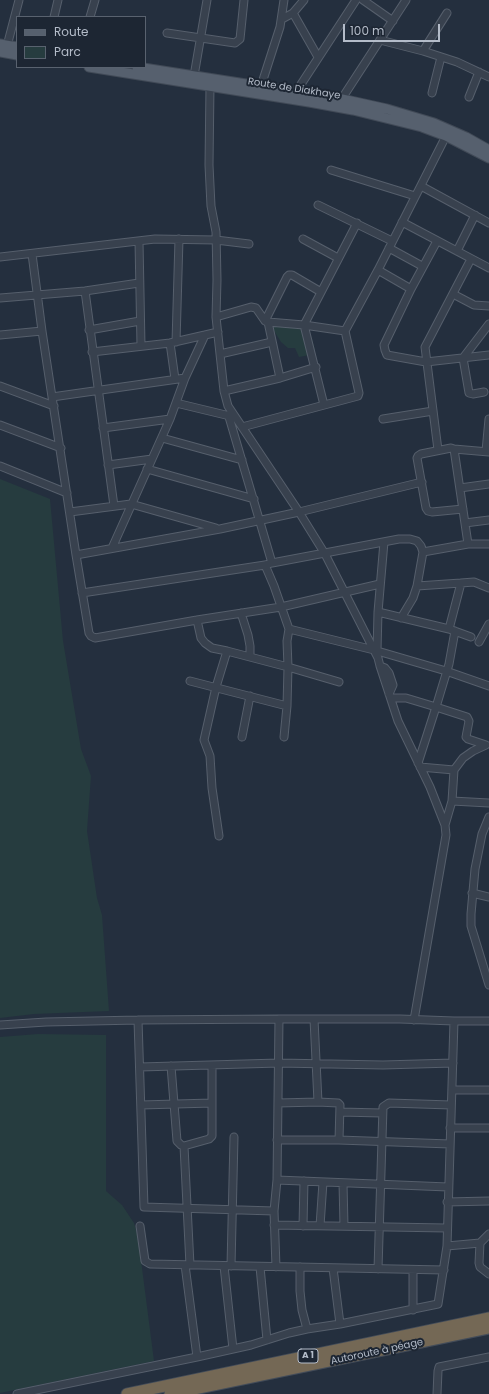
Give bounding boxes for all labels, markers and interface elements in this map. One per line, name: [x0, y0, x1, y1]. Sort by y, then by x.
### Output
legend: [16, 16, 146, 68]
scale bar: [345, 16, 442, 42]
text: 100 m: [350, 22, 384, 39]
text: Route: [54, 23, 88, 40]
text: Parc: [54, 43, 81, 60]
street label: Route de Diakhaye: [247, 76, 341, 102]
street label: Autoroute à péage: [330, 1336, 424, 1368]
road number: A 1: [298, 1349, 318, 1363]

